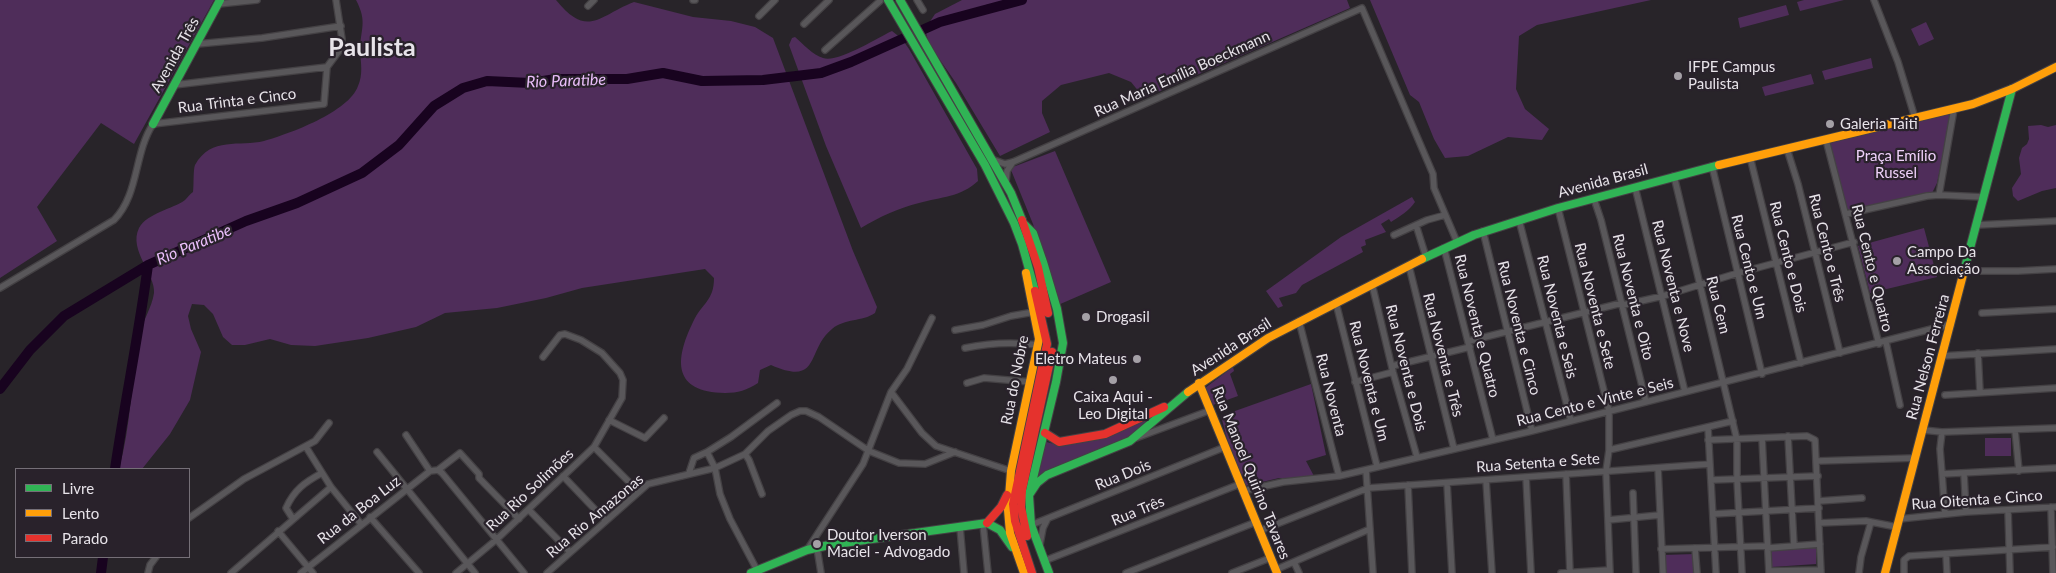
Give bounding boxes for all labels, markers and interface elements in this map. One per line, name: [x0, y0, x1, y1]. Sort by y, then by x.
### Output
street label: Avenida Três: [147, 14, 203, 96]
street label: Rua Maria Emília Boeckmann: [1091, 27, 1273, 121]
district label: Paulista: [328, 33, 416, 63]
place label: IFPE Campus Paulista: [1688, 58, 1775, 93]
water label: Rio Paratibe: [526, 70, 606, 92]
marker: IFPE Campus Paulista: [1672, 70, 1684, 82]
street label: Rua Trinta e Cinco: [177, 85, 297, 117]
place label: Galeria Taiti: [1840, 115, 1918, 133]
marker: Galeria Taiti: [1824, 118, 1836, 130]
park label: Praça Emílio Russel: [1856, 147, 1936, 182]
street label: Avenida Brasil: [1556, 160, 1650, 202]
street label: Rua Cento e Três: [1805, 192, 1849, 304]
street label: Rua Cento e Dois: [1765, 199, 1811, 315]
street label: Rua Cento e Quatro: [1847, 202, 1897, 334]
street label: Rua Cento e Um: [1727, 213, 1771, 321]
street label: Rua Noventa e Nove: [1648, 218, 1698, 354]
water label: Rio Paratibe: [153, 221, 235, 269]
street label: Rua Noventa e Oito: [1609, 232, 1657, 362]
street label: Rua Noventa e Sete: [1571, 241, 1619, 371]
place label: Campo Da Associação: [1907, 243, 1980, 278]
street label: Rua Noventa e Quatro: [1450, 252, 1504, 400]
street label: Rua Noventa e Seis: [1533, 253, 1581, 381]
marker: Campo Da Associação: [1891, 255, 1903, 267]
street label: Rua Noventa e Cinco: [1494, 259, 1544, 397]
street label: Rua Cem: [1702, 274, 1734, 336]
street label: Rua Noventa e Três: [1419, 291, 1467, 419]
street label: Rua Nelson Ferreira: [1903, 292, 1953, 422]
street label: Rua Noventa e Dois: [1382, 303, 1430, 433]
place label: Drogasil: [1096, 308, 1150, 326]
marker: Drogasil: [1080, 311, 1092, 323]
street label: Avenida Brasil: [1187, 314, 1275, 380]
street label: Rua Noventa e Um: [1345, 319, 1393, 443]
street label: Rua do Nobre: [998, 334, 1032, 426]
place label: Eletro Mateus: [1035, 350, 1127, 368]
street label: Rua Noventa: [1312, 352, 1350, 438]
marker: Eletro Mateus: [1131, 353, 1143, 365]
marker: Caixa Aqui - Leo Digital: [1107, 374, 1119, 386]
street label: Rua Cento e Vinte e Seis: [1515, 374, 1675, 430]
street label: Rua Manoel Quirino Tavares: [1208, 384, 1294, 562]
place label: Caixa Aqui - Leo Digital: [1073, 388, 1153, 423]
street label: Rua Rio Solimões: [483, 445, 577, 535]
street label: Rua Setenta e Sete: [1476, 450, 1600, 476]
street label: Rua Dois: [1092, 456, 1154, 494]
legend: [15, 468, 190, 558]
street label: Rua Rio Amazonas: [543, 470, 647, 562]
street label: Rua da Boa Luz: [314, 472, 404, 548]
text: Livre: [62, 479, 94, 497]
street label: Rua Oitenta e Cinco: [1911, 486, 2043, 514]
street label: Rua Três: [1109, 492, 1167, 530]
text: Lento: [62, 504, 99, 522]
place label: Doutor Iverson Maciel - Advogado: [827, 526, 950, 561]
text: Parado: [62, 529, 108, 547]
marker: Doutor Iverson Maciel - Advogado: [811, 538, 823, 550]

